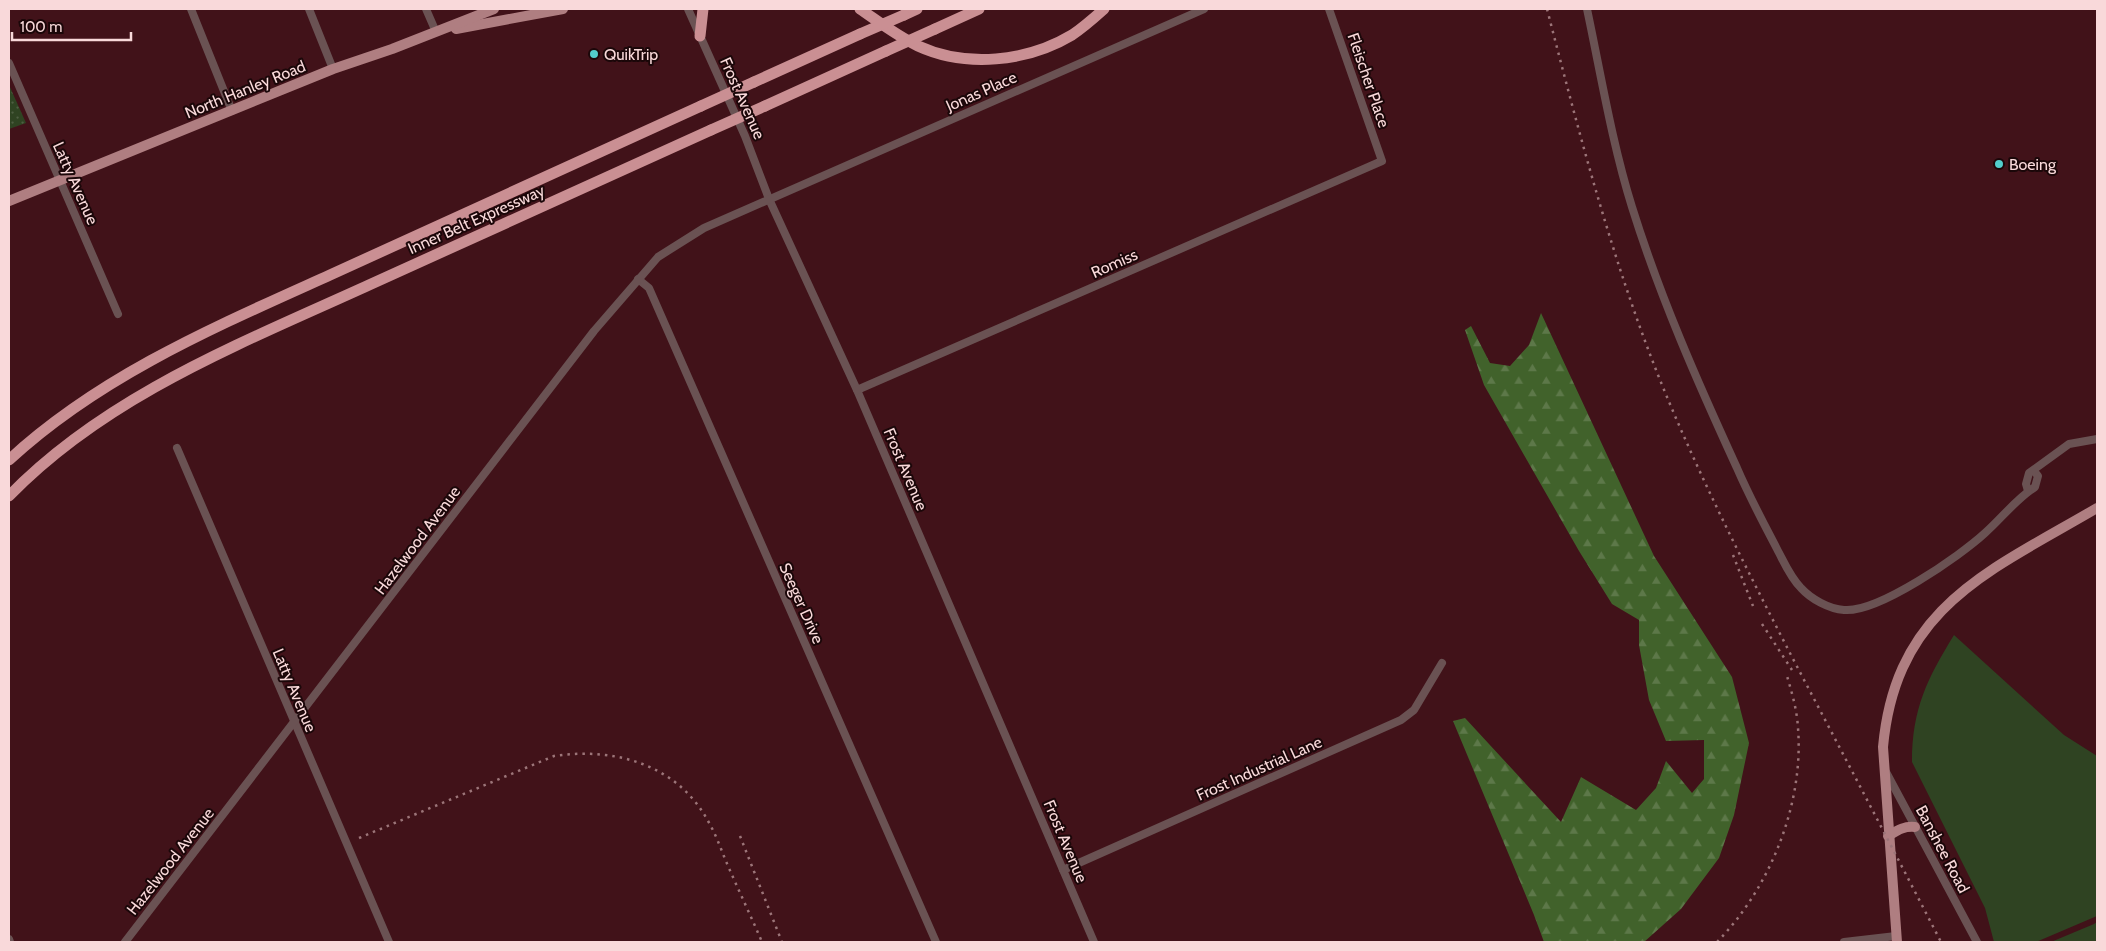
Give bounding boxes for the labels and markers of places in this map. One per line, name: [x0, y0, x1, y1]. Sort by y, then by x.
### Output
place label: QuikTrip: [604, 45, 658, 64]
marker: QuikTrip: [588, 48, 600, 60]
place label: Boeing: [2009, 155, 2057, 174]
marker: Boeing: [1993, 158, 2005, 170]

